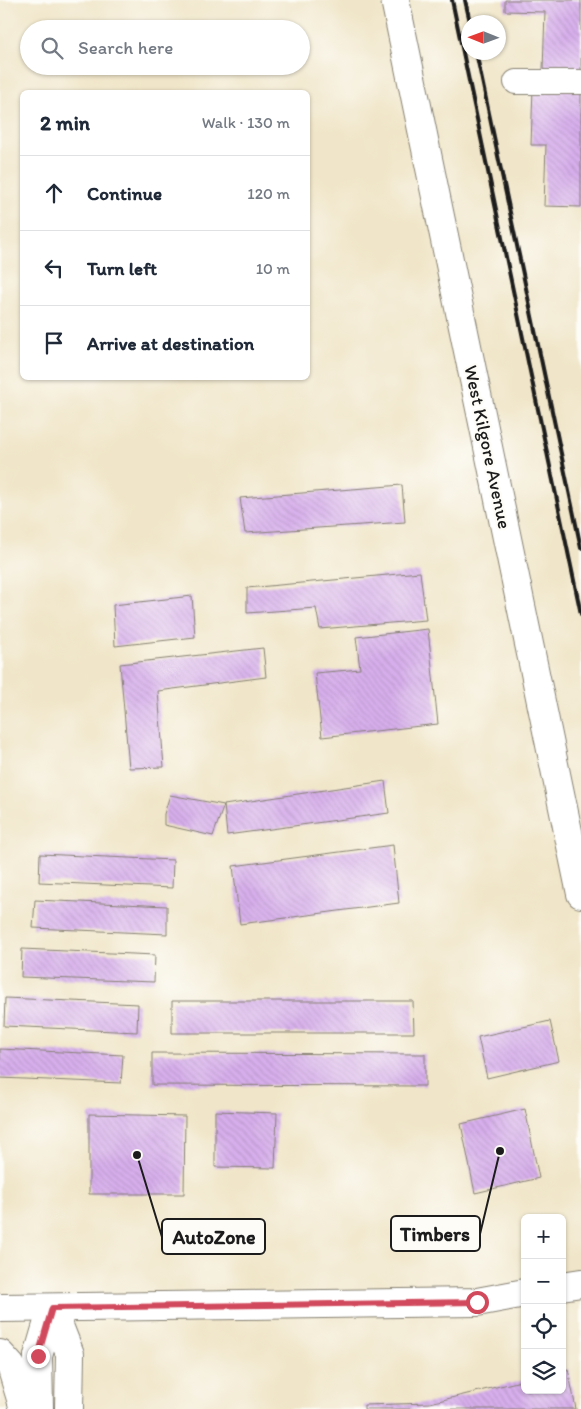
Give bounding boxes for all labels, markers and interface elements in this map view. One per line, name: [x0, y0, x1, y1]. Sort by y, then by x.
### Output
north arrow: [461, 15, 506, 60]
search box: [20, 20, 310, 75]
icon: search: [38, 34, 66, 62]
text: Search here: [78, 36, 173, 59]
text: 2 min: [40, 110, 90, 135]
text: Walk · 130 m: [202, 113, 290, 132]
icon: ahead: [40, 179, 68, 207]
text: Continue: [87, 182, 162, 205]
text: 120 m: [247, 184, 290, 203]
icon: left: [40, 254, 68, 282]
text: Turn left: [87, 257, 157, 280]
text: 10 m: [256, 259, 290, 278]
icon: arrive: [40, 329, 68, 357]
text: Arrive at destination: [87, 332, 254, 355]
street label: West Kilgore Avenue: [459, 363, 517, 531]
map controls: [521, 1214, 566, 1394]
button: +: [521, 1214, 566, 1259]
callout: Timbers: [391, 1216, 480, 1251]
callout: AutoZone: [162, 1219, 265, 1254]
text: Timbers: [399, 1222, 470, 1246]
text: AutoZone: [171, 1225, 256, 1249]
button: −: [521, 1259, 566, 1304]
route start: [466, 1291, 489, 1314]
button: locate: [521, 1304, 566, 1349]
route end: [27, 1345, 50, 1368]
button: layers: [521, 1349, 566, 1394]

